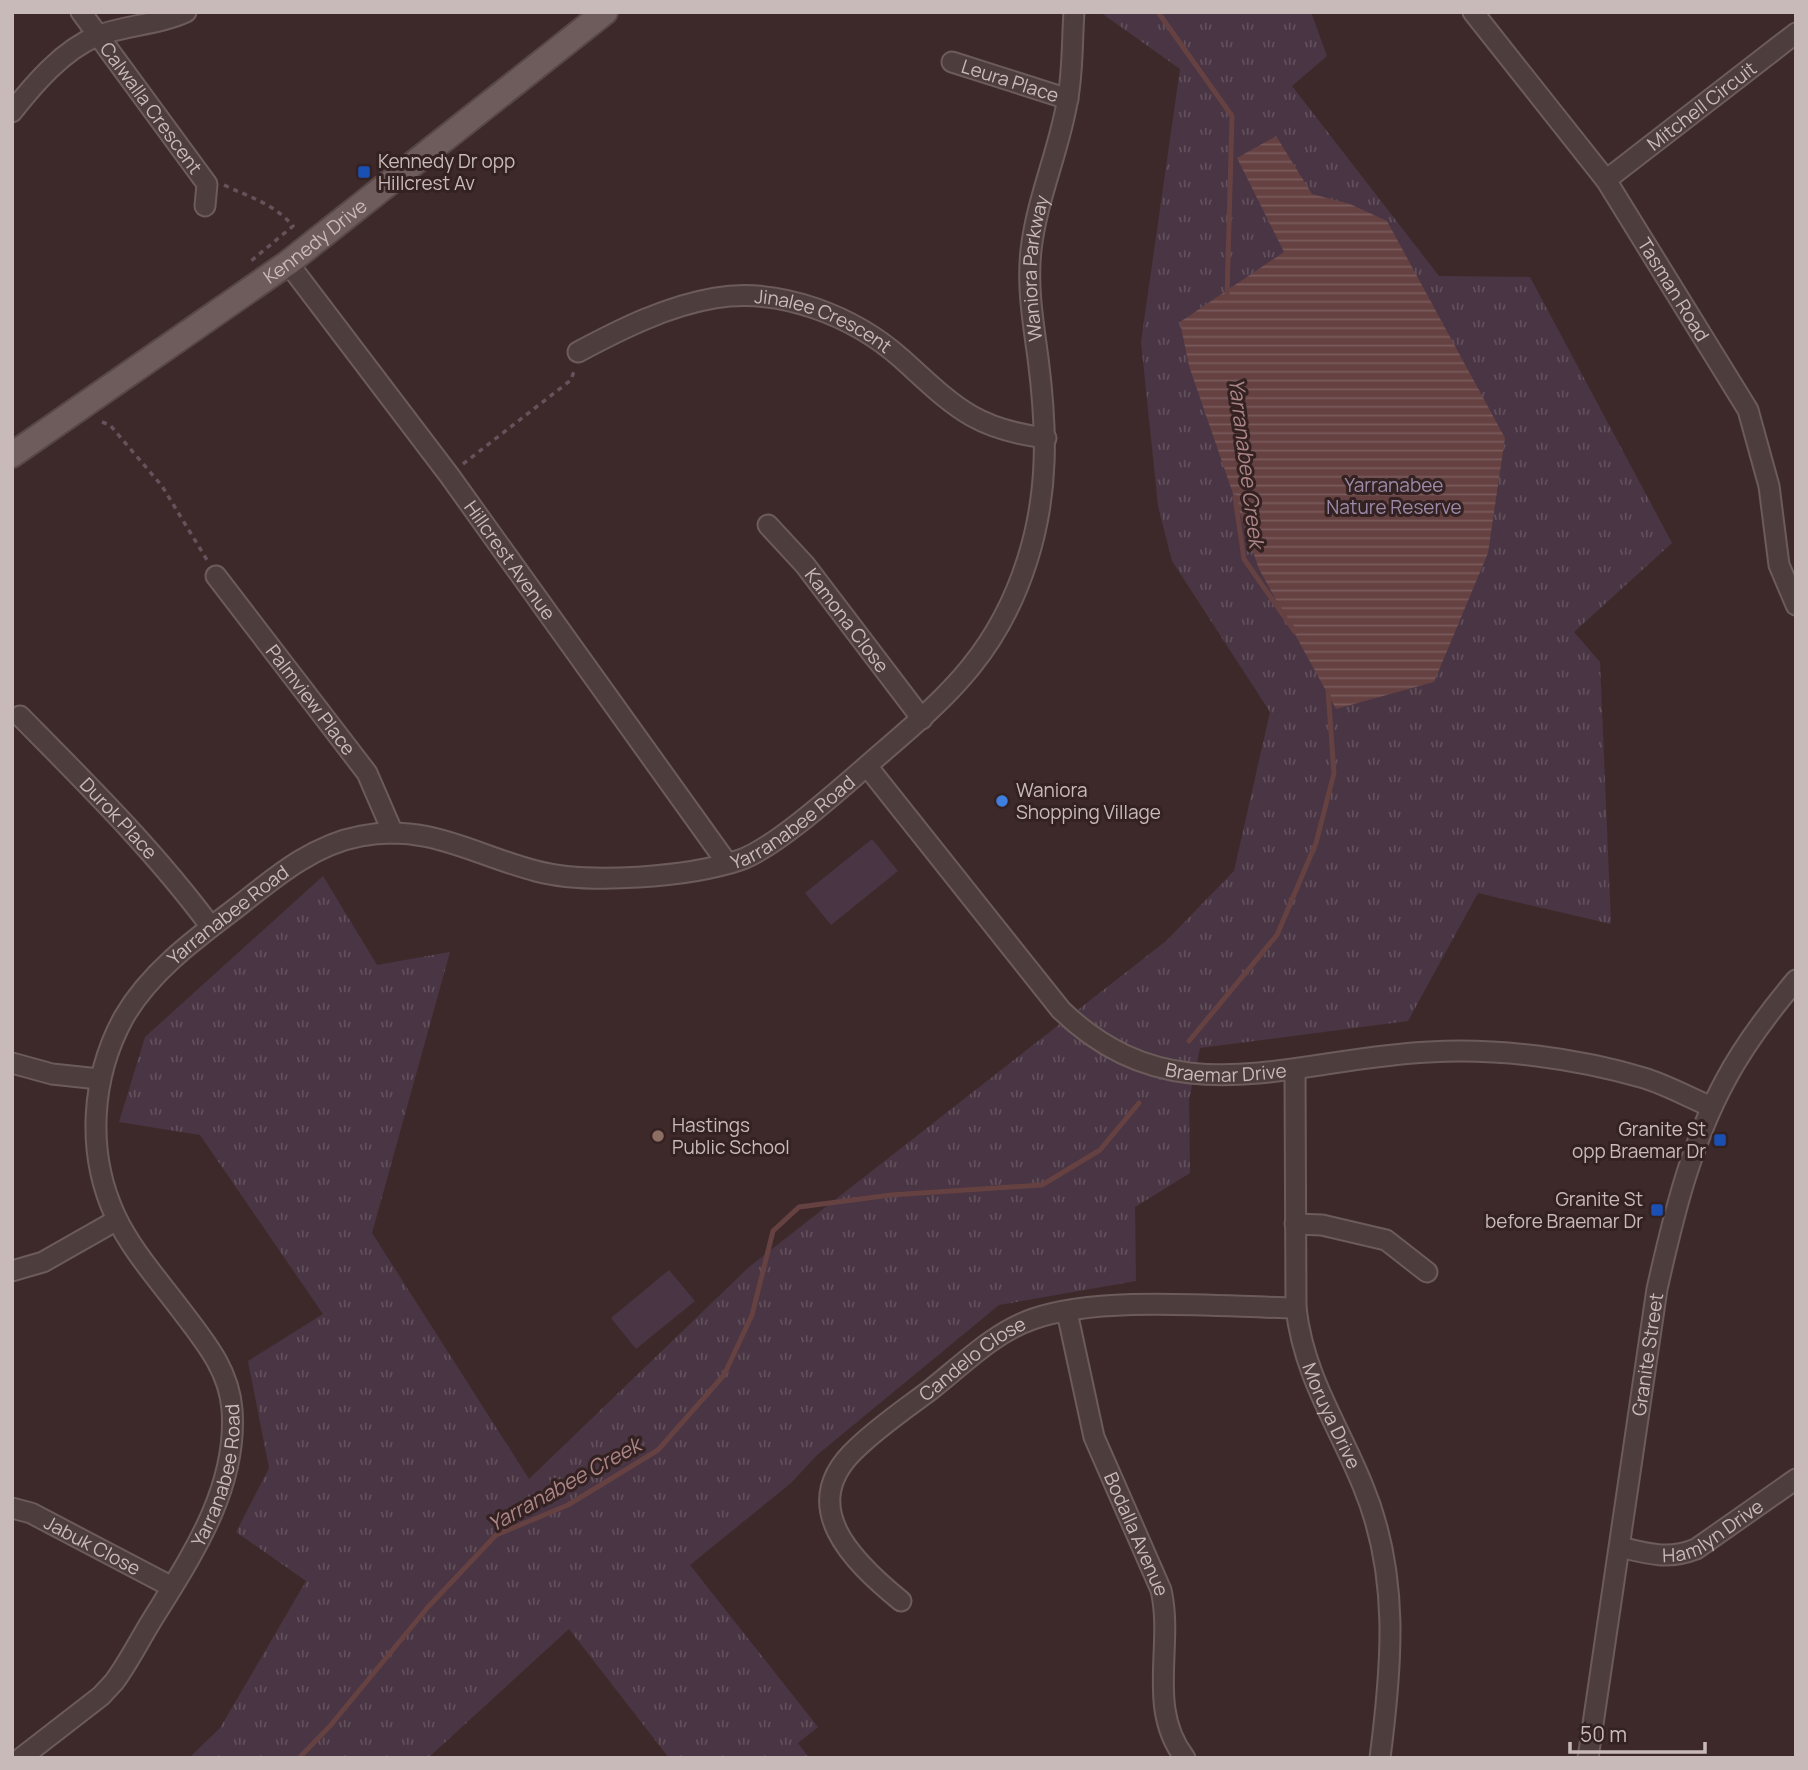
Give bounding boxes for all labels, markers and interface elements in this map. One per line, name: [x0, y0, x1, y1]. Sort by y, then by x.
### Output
street label: Calwalla Crescent: [94, 37, 208, 179]
street label: Leura Place: [958, 53, 1062, 108]
street label: Mitchell Circuit: [1642, 55, 1762, 157]
place label: Kennedy Dr opp Hillcrest Av: [378, 148, 515, 196]
marker: Kennedy Dr opp Hillcrest Av: [356, 164, 372, 180]
street label: Waniora Parkway: [1017, 192, 1055, 343]
street label: Kennedy Drive: [258, 193, 372, 289]
street label: Tasman Road: [1632, 233, 1716, 346]
street label: Jinalee Crescent: [753, 283, 897, 359]
water label: Yarranabee Creek: [1223, 377, 1272, 552]
park label: Yarranabee Nature Reserve: [1326, 472, 1462, 520]
street label: Hillcrest Avenue: [458, 495, 562, 625]
street label: Kamona Close: [799, 563, 895, 678]
street label: Palmview Place: [260, 639, 362, 761]
street label: Yarranabee Road: [727, 769, 860, 875]
street label: Durok Place: [74, 771, 163, 865]
place label: Waniora Shopping Village: [1016, 777, 1161, 825]
marker: Waniora Shopping Village: [994, 793, 1010, 809]
street label: Yarranabee Road: [162, 859, 294, 971]
street label: Braemar Drive: [1163, 1056, 1288, 1088]
place label: Hastings Public School: [672, 1112, 790, 1160]
place label: Granite St opp Braemar Dr: [1572, 1116, 1706, 1164]
marker: Hastings Public School: [650, 1128, 666, 1144]
marker: Granite St opp Braemar Dr: [1712, 1132, 1728, 1148]
place label: Granite St before Braemar Dr: [1485, 1186, 1643, 1234]
marker: Granite St before Braemar Dr: [1649, 1202, 1665, 1218]
street label: Granite Street: [1625, 1291, 1669, 1418]
street label: Candelo Close: [914, 1310, 1030, 1407]
street label: Moruya Drive: [1296, 1359, 1367, 1473]
street label: Yarranabee Road: [185, 1403, 246, 1551]
water label: Yarranabee Creek: [483, 1429, 648, 1538]
street label: Bodalla Avenue: [1098, 1468, 1175, 1598]
street label: Hamlyn Drive: [1662, 1493, 1768, 1568]
street label: Jabuk Close: [40, 1509, 145, 1581]
scale bar: [1570, 1710, 1705, 1754]
text: 50 m: [1580, 1720, 1627, 1748]

